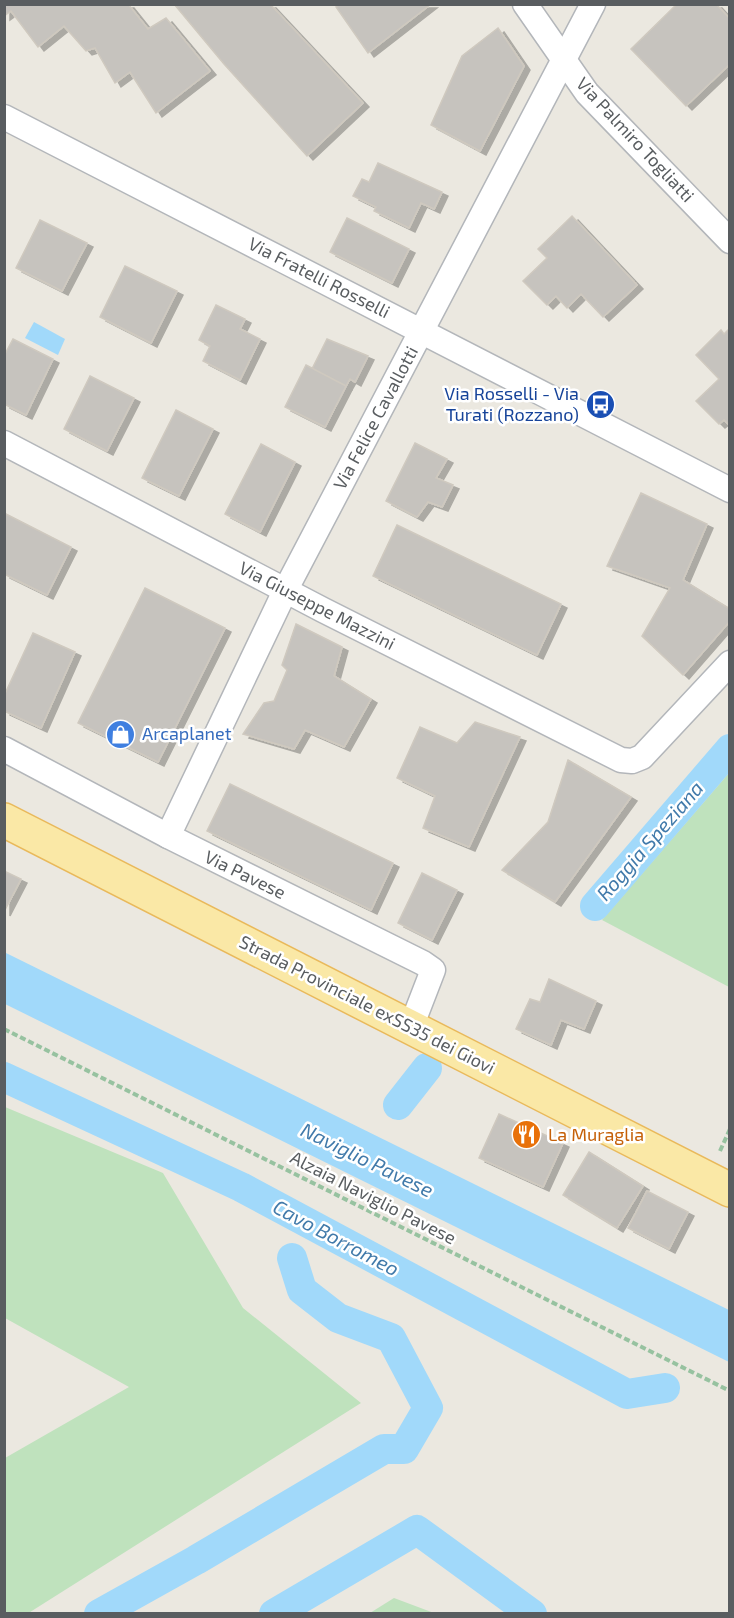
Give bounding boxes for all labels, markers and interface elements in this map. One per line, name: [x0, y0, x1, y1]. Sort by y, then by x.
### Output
street label: Via Palmiro Togliatti: [572, 72, 699, 206]
street label: Via Fratelli Rosselli: [245, 232, 394, 322]
street label: Via Felice Cavallotti: [328, 342, 422, 493]
place label: Via Rosselli - Via Turati (Rozzano): [444, 382, 579, 425]
bus stop icon: Via Rosselli - Via Turati (Rozzano): [584, 388, 616, 420]
street label: Via Giuseppe Mazzini: [236, 556, 399, 654]
shop icon: Arcaplanet: [105, 718, 137, 750]
place label: Arcaplanet: [142, 722, 232, 744]
water label: Roggia Speziana: [591, 776, 708, 905]
street label: Via Pavese: [201, 845, 290, 903]
street label: Strada Provinciale exSS35 dei Giovi: [236, 930, 499, 1078]
water label: Naviglio Pavese: [297, 1117, 438, 1202]
restaurant icon: La Muraglia: [511, 1119, 543, 1151]
place label: La Muraglia: [548, 1123, 644, 1145]
street label: Alzaia Naviglio Pavese: [287, 1146, 460, 1248]
water label: Cavo Borromeo: [269, 1194, 404, 1280]

